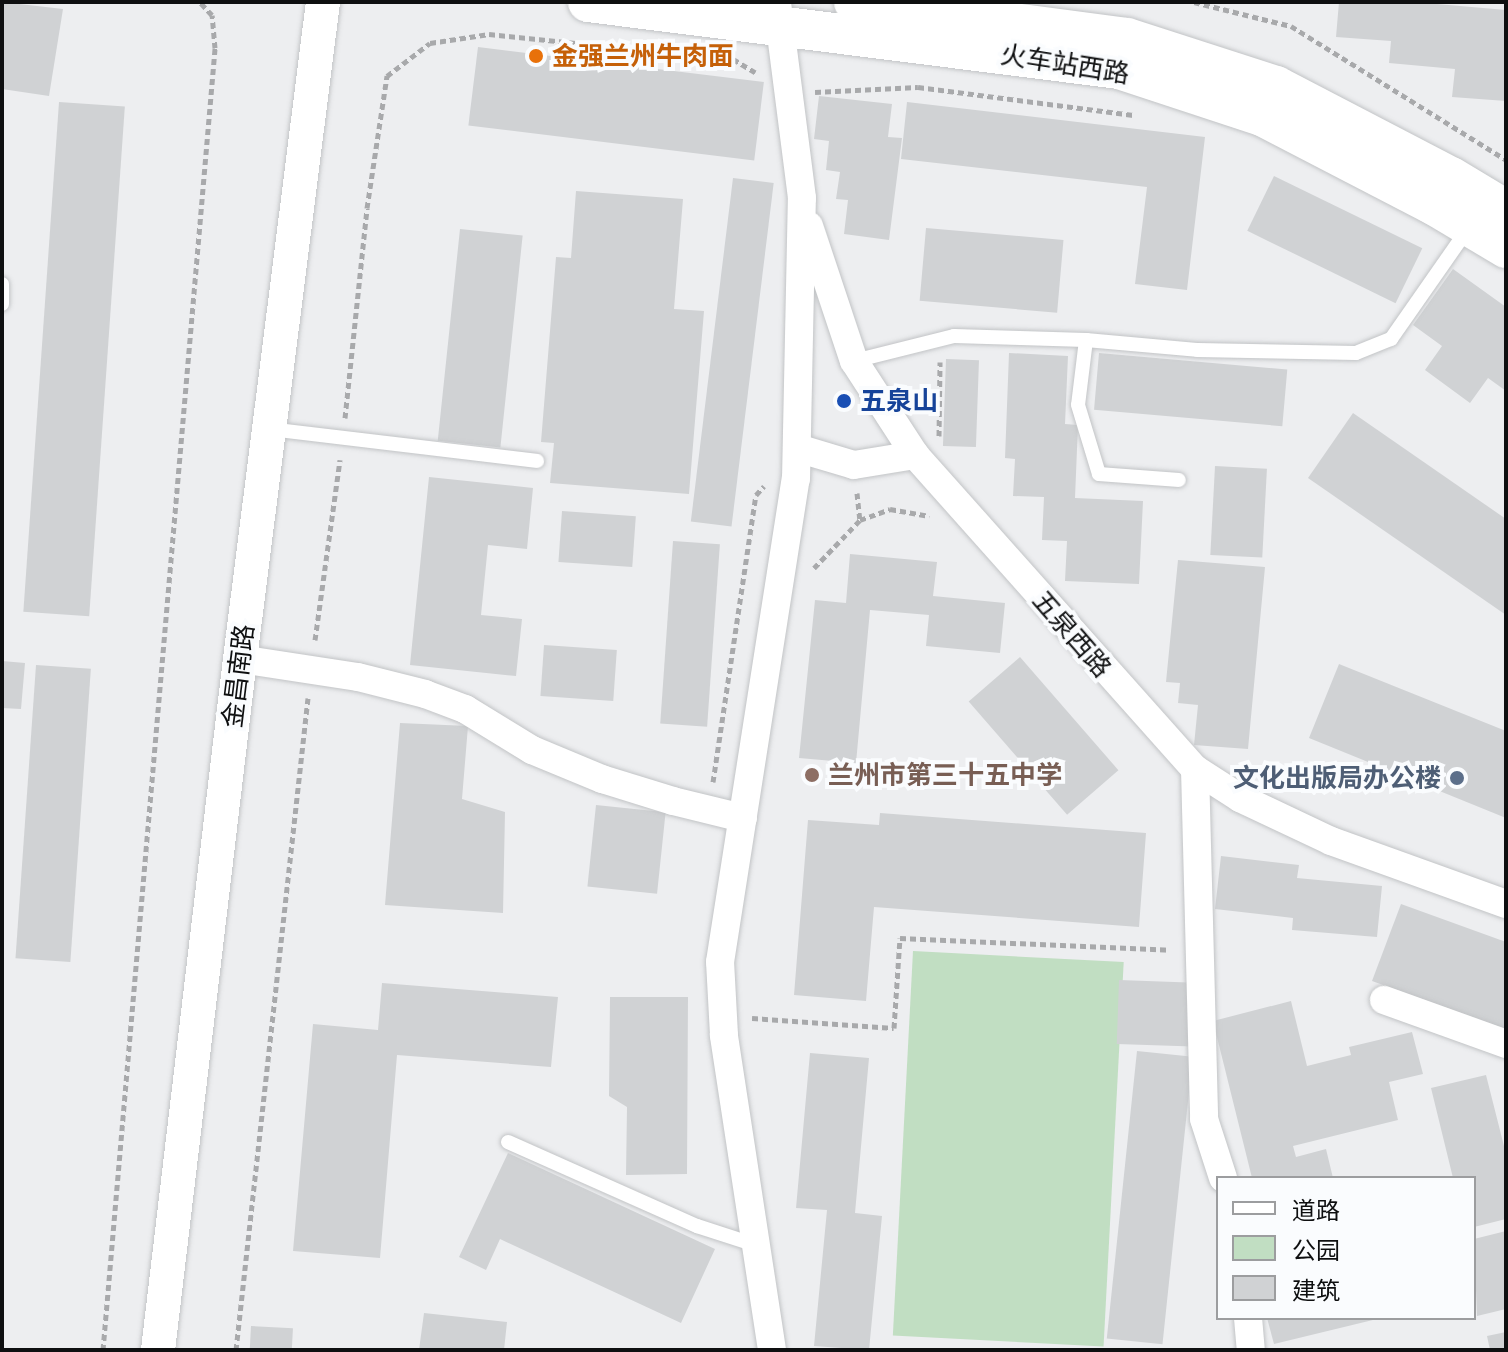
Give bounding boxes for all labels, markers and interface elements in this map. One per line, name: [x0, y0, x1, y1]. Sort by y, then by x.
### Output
street label: 火车站西路: [998, 38, 1132, 90]
place label: 金强兰州牛肉面: [552, 40, 734, 72]
marker: 金强兰州牛肉面: [527, 47, 545, 65]
place label: 五泉山: [860, 385, 938, 417]
marker: 五泉山: [835, 392, 853, 410]
street label: 五泉西路: [1026, 585, 1118, 683]
street label: 金昌南路: [216, 622, 260, 730]
place label: 兰州市第三十五中学: [828, 759, 1062, 791]
place label: 文化出版局办公楼: [1233, 762, 1441, 794]
marker: 兰州市第三十五中学: [803, 766, 821, 784]
marker: 文化出版局办公楼: [1448, 769, 1466, 787]
legend: [1216, 1176, 1476, 1320]
text: 道路: [1292, 1194, 1340, 1226]
text: 公园: [1292, 1234, 1340, 1266]
text: 建筑: [1292, 1274, 1340, 1306]

